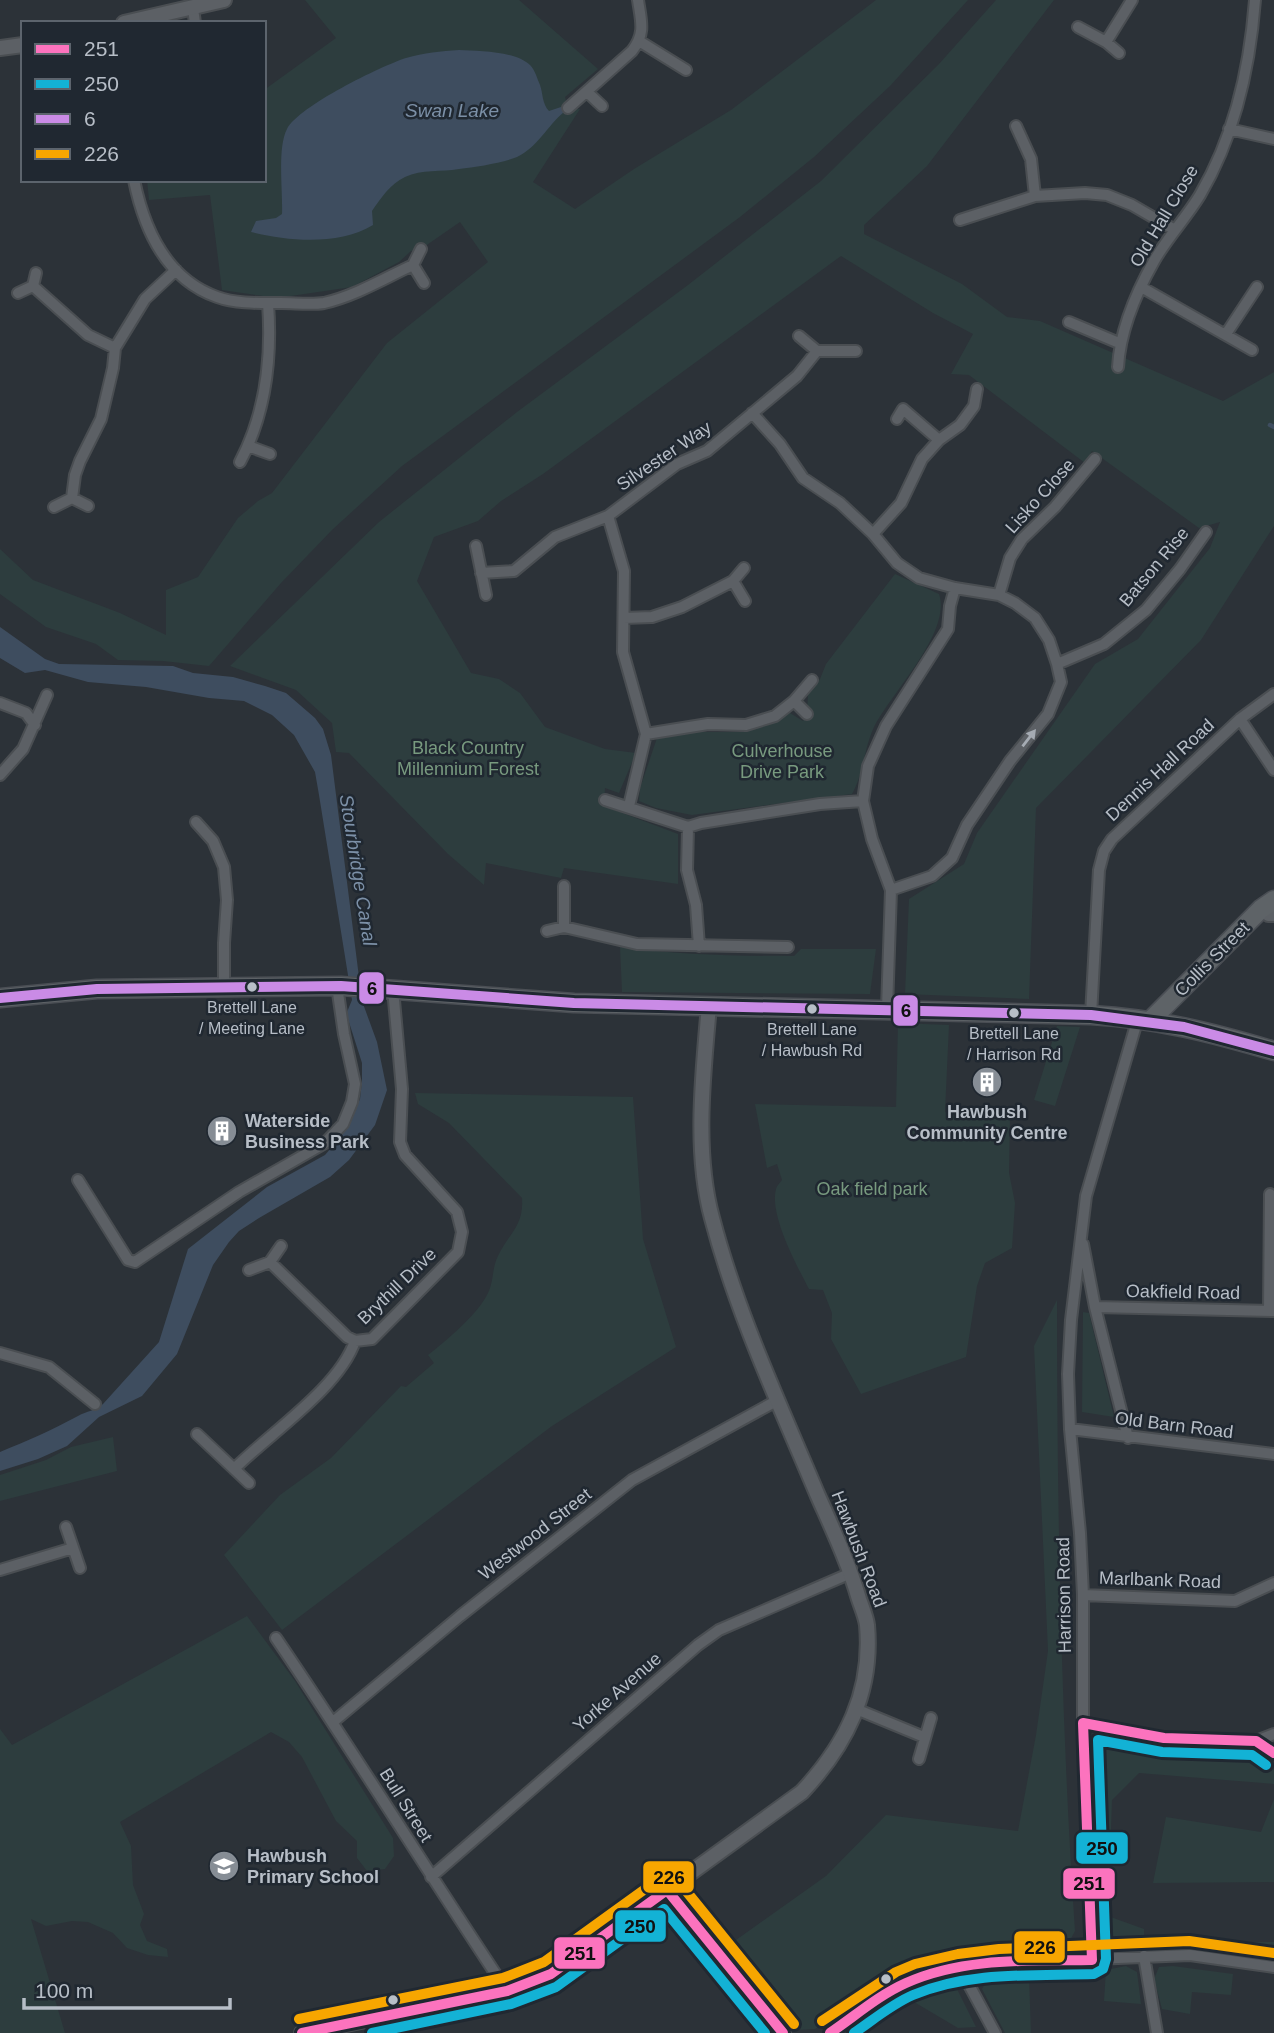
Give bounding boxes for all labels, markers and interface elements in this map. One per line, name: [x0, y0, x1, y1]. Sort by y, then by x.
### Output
legend: [21, 21, 266, 182]
text: 251: [84, 37, 119, 60]
text: 250: [84, 72, 119, 95]
water label: Swan Lake: [405, 100, 499, 121]
text: 6: [84, 107, 96, 130]
text: 226: [84, 142, 119, 165]
street label: Old Hall Close: [1126, 162, 1202, 270]
street label: Silvester Way: [613, 417, 715, 495]
street label: Lisko Close: [1001, 455, 1079, 537]
street label: Batson Rise: [1115, 523, 1193, 611]
street label: Dennis Hall Road: [1102, 715, 1218, 825]
one-way arrow: [1021, 729, 1036, 747]
park label: Black Country Millennium Forest: [397, 738, 539, 779]
park label: Culverhouse Drive Park: [731, 741, 833, 782]
water label: Stourbridge Canal: [336, 793, 380, 948]
street label: Collis Street: [1171, 918, 1253, 1000]
line badge: 6: [358, 971, 385, 1005]
text: 6: [367, 978, 377, 999]
marker: Brettell Lane / Meeting Lane: [245, 980, 259, 994]
line badge: 6: [892, 994, 919, 1027]
place label: Brettell Lane / Meeting Lane: [199, 999, 305, 1037]
text: 6: [901, 1000, 911, 1021]
marker: Brettell Lane / Hawbush Rd: [805, 1002, 819, 1016]
marker: Brettell Lane / Harrison Rd: [1007, 1006, 1021, 1020]
place label: Brettell Lane / Hawbush Rd: [762, 1021, 862, 1059]
place label: Brettell Lane / Harrison Rd: [967, 1025, 1061, 1063]
building icon: Hawbush Community Centre: [970, 1065, 1004, 1099]
place label: Hawbush Community Centre: [906, 1102, 1068, 1143]
place label: Waterside Business Park: [245, 1111, 370, 1152]
building icon: Waterside Business Park: [205, 1114, 239, 1148]
park label: Oak field park: [816, 1179, 929, 1199]
street label: Brythill Drive: [354, 1244, 440, 1328]
street label: Oakfield Road: [1126, 1281, 1240, 1303]
street label: Old Barn Road: [1114, 1408, 1234, 1442]
street label: Westwood Street: [475, 1484, 595, 1584]
street label: Hawbush Road: [828, 1488, 890, 1610]
street label: Harrison Road: [1053, 1537, 1075, 1653]
street label: Marlbank Road: [1099, 1568, 1221, 1592]
street label: Yorke Avenue: [569, 1648, 665, 1736]
street label: Bull Street: [376, 1764, 436, 1846]
line badge: 250: [1075, 1831, 1129, 1865]
text: 250: [1086, 1838, 1118, 1859]
place label: Hawbush Primary School: [247, 1846, 379, 1887]
school or university icon: Hawbush Primary School: [207, 1849, 241, 1883]
line badge: 226: [642, 1860, 695, 1894]
text: 226: [653, 1867, 685, 1888]
line badge: 251: [1062, 1867, 1116, 1900]
text: 251: [1073, 1873, 1105, 1894]
line badge: 250: [614, 1909, 667, 1943]
text: 250: [624, 1916, 656, 1937]
line badge: 226: [1013, 1930, 1066, 1964]
line badge: 251: [553, 1936, 606, 1970]
text: 226: [1024, 1937, 1056, 1958]
text: 251: [564, 1943, 596, 1964]
scale bar: [24, 1966, 231, 2010]
unlabelled marker: [879, 1972, 893, 1986]
text: 100 m: [35, 1979, 93, 2002]
unlabelled marker: [386, 1993, 400, 2007]

